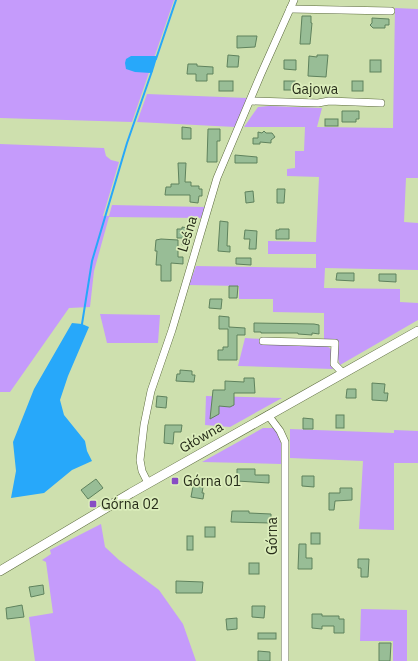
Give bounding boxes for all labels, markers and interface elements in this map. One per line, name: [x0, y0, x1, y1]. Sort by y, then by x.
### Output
street label: Gajowa: [292, 80, 339, 98]
street label: Leśna: [173, 213, 201, 254]
street label: Główna: [176, 417, 227, 457]
place label: Górna 01: [183, 472, 241, 490]
marker: Górna 01: [170, 476, 180, 486]
place label: Górna 02: [101, 495, 159, 513]
marker: Górna 02: [88, 499, 98, 509]
street label: Górna: [263, 516, 281, 555]

